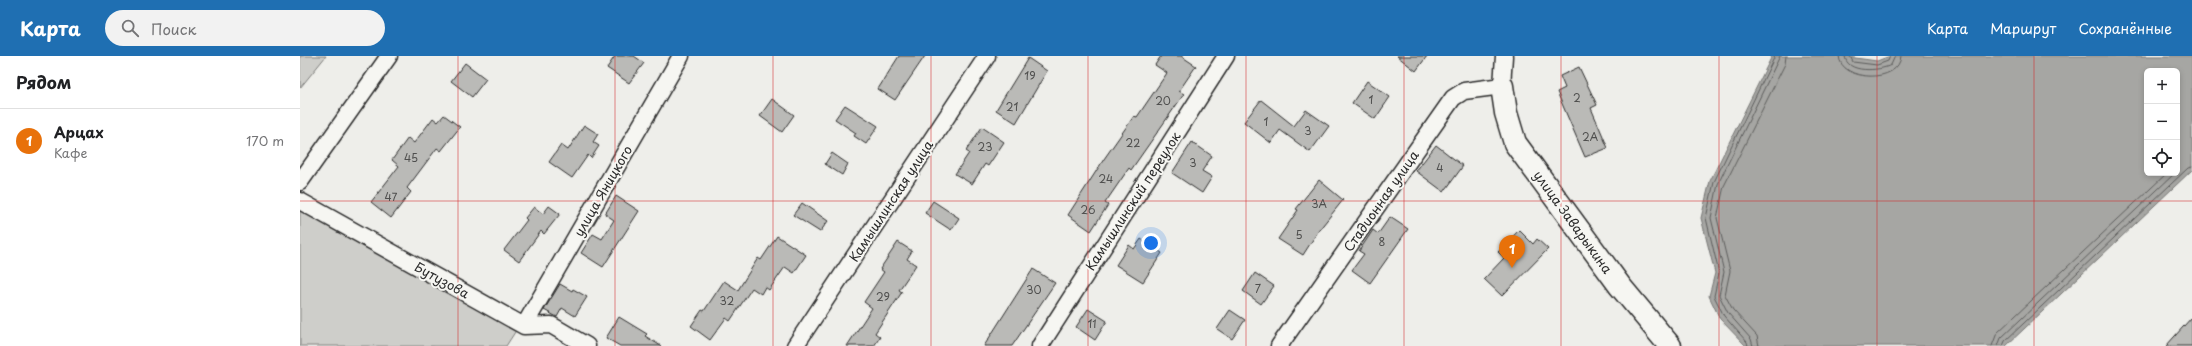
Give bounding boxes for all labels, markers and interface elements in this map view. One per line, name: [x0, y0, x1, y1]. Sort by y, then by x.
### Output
search box: [105, 10, 385, 46]
text: Карта: [20, 14, 81, 42]
icon: search: [119, 17, 141, 39]
text: Поиск: [151, 17, 196, 40]
text: Карта: [1927, 18, 1968, 39]
text: Маршрут: [1990, 18, 2056, 39]
text: Сохранённые: [2078, 18, 2172, 39]
house number: 19: [1024, 67, 1036, 84]
map controls: [2144, 68, 2180, 176]
button: +: [2144, 68, 2180, 104]
text: Рядом: [16, 69, 71, 95]
house number: 2: [1573, 89, 1581, 106]
house number: 1: [1369, 91, 1374, 108]
house number: 20: [1155, 92, 1171, 109]
house number: 21: [1006, 98, 1018, 115]
button: −: [2144, 104, 2180, 140]
house number: 1: [1264, 113, 1269, 130]
text: Арцах: [54, 120, 103, 143]
house number: 3: [1304, 122, 1312, 139]
street label: Камышлинский переулок: [1080, 127, 1185, 274]
house number: 2А: [1582, 128, 1599, 145]
text: 1: [26, 131, 32, 150]
text: 170 m: [246, 131, 284, 150]
house number: 22: [1126, 134, 1140, 151]
street label: Камышлинская улица: [844, 135, 938, 265]
house number: 23: [978, 138, 992, 155]
button: locate: [2144, 140, 2180, 176]
street label: улица Яницкого: [569, 142, 636, 240]
text: Кафе: [54, 143, 87, 162]
street label: Стадионная улица: [1339, 146, 1423, 255]
house number: 45: [404, 149, 418, 166]
house number: 3: [1189, 154, 1197, 171]
house number: 4: [1436, 159, 1444, 176]
street label: улица Заварыкина: [1530, 166, 1618, 278]
house number: 24: [1099, 170, 1113, 187]
house number: 47: [385, 188, 398, 205]
house number: 3А: [1311, 195, 1327, 212]
house number: 26: [1080, 201, 1096, 218]
house number: 5: [1295, 226, 1303, 243]
your location: [1141, 233, 1161, 253]
house number: 8: [1379, 233, 1386, 250]
pin: 1: [1499, 235, 1525, 268]
street label: Бутузова: [412, 257, 474, 303]
house number: 7: [1255, 280, 1261, 297]
house number: 30: [1026, 281, 1042, 298]
house number: 29: [876, 288, 890, 305]
house number: 32: [720, 292, 735, 309]
house number: 11: [1087, 315, 1097, 332]

